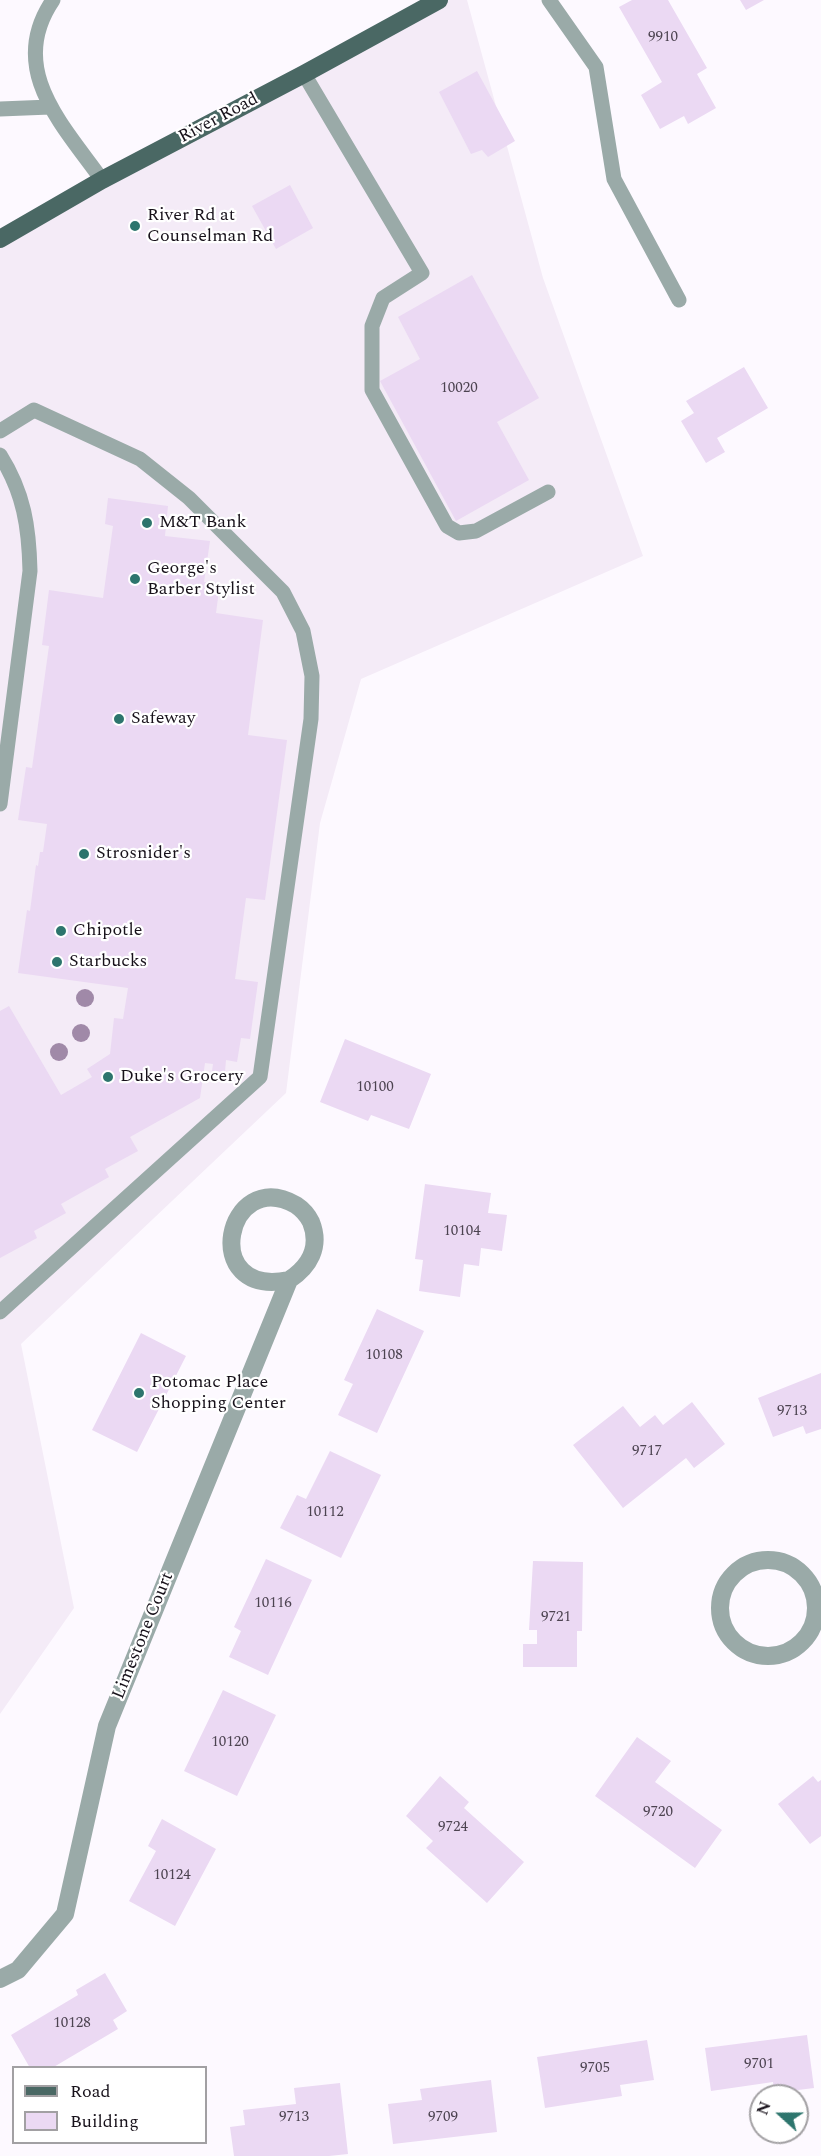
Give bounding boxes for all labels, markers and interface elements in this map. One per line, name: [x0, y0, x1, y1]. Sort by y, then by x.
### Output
house number: 9910: [648, 29, 678, 47]
street label: River Road: [175, 89, 263, 149]
place label: River Rd at Counselman Rd: [147, 205, 273, 248]
marker: River Rd at Counselman Rd: [128, 219, 142, 233]
house number: 10020: [440, 380, 478, 398]
place label: M&T Bank: [159, 512, 247, 534]
marker: M&T Bank: [140, 516, 154, 530]
place label: George's Barber Stylist: [147, 558, 255, 600]
marker: George's Barber Stylist: [128, 572, 142, 586]
place label: Safeway: [131, 708, 195, 730]
marker: Safeway: [112, 712, 126, 726]
place label: Strosnider's: [96, 843, 191, 865]
marker: Strosnider's: [77, 847, 91, 861]
place label: Chipotle: [73, 920, 142, 942]
marker: Chipotle: [54, 924, 68, 938]
place label: Starbucks: [69, 951, 147, 973]
marker: Starbucks: [50, 955, 64, 969]
place label: Duke's Grocery: [120, 1066, 243, 1088]
marker: Duke's Grocery: [101, 1070, 115, 1084]
house number: 10100: [356, 1079, 394, 1097]
house number: 10104: [443, 1223, 481, 1241]
house number: 10108: [365, 1347, 403, 1365]
place label: Potomac Place Shopping Center: [151, 1372, 286, 1414]
marker: Potomac Place Shopping Center: [132, 1386, 146, 1400]
house number: 9713: [777, 1403, 807, 1421]
house number: 9717: [632, 1443, 662, 1461]
house number: 10112: [306, 1504, 344, 1522]
street label: Limestone Court: [109, 1569, 179, 1703]
house number: 10116: [254, 1595, 292, 1613]
house number: 9721: [541, 1609, 571, 1627]
house number: 10120: [211, 1734, 249, 1752]
house number: 9720: [643, 1804, 673, 1822]
house number: 9724: [438, 1819, 468, 1837]
house number: 10124: [153, 1867, 191, 1885]
house number: 10128: [53, 2015, 91, 2033]
house number: 9701: [744, 2056, 774, 2074]
house number: 9705: [580, 2060, 610, 2078]
legend: [12, 2066, 207, 2144]
text: Road: [70, 2078, 111, 2105]
north arrow: [749, 2084, 809, 2144]
text: N: [751, 2098, 778, 2119]
text: Building: [70, 2108, 139, 2135]
house number: 9713: [279, 2109, 309, 2127]
house number: 9709: [428, 2109, 458, 2127]

